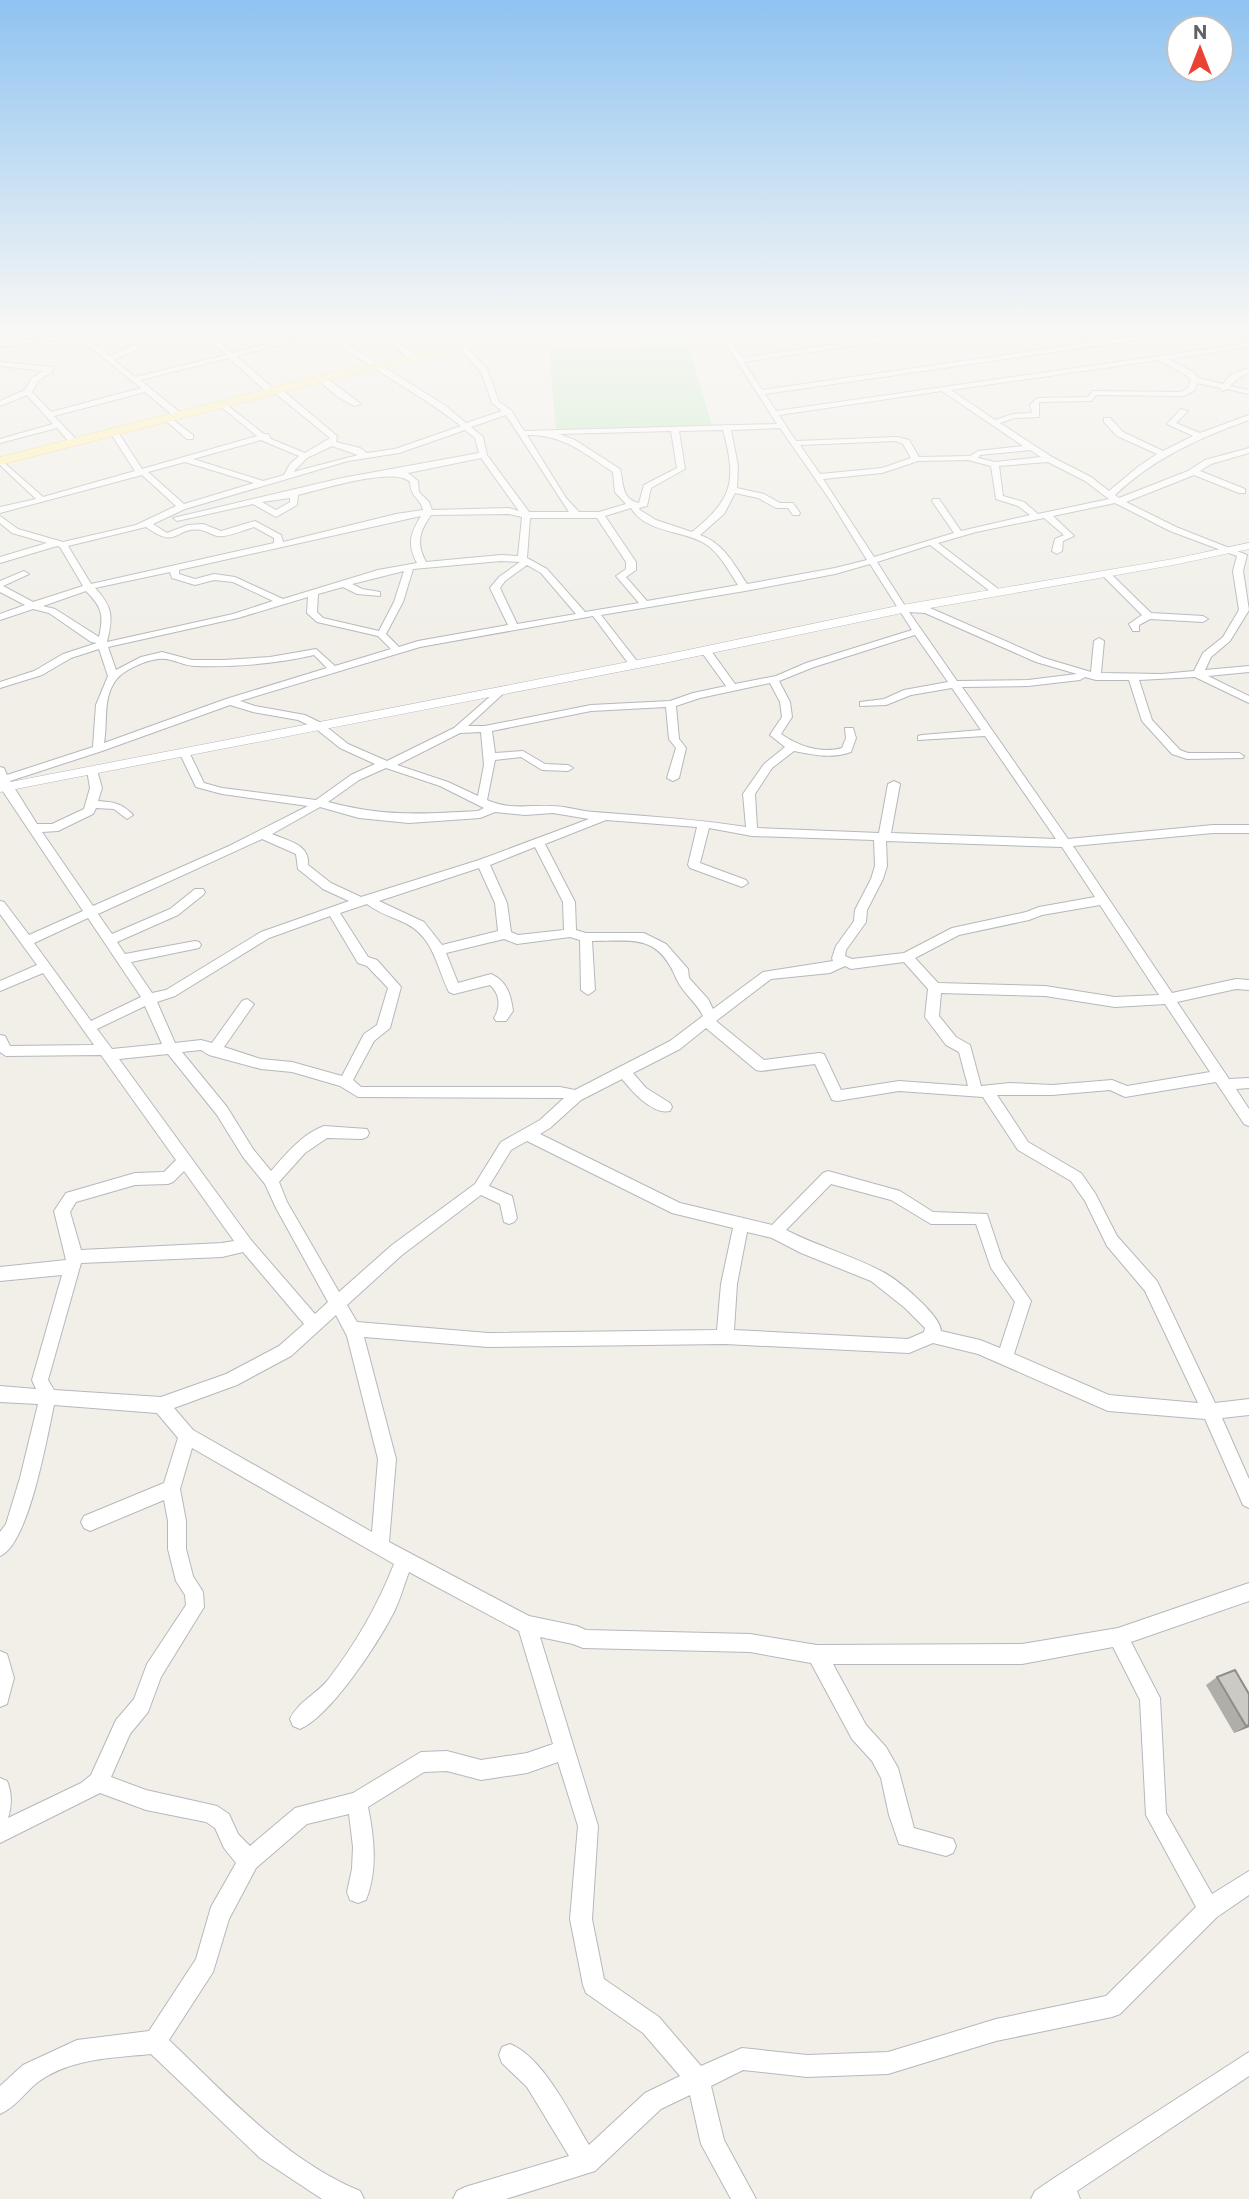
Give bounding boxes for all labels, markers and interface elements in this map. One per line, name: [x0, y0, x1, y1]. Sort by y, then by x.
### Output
north arrow: [1165, 14, 1235, 84]
text: N: [1193, 20, 1207, 43]

